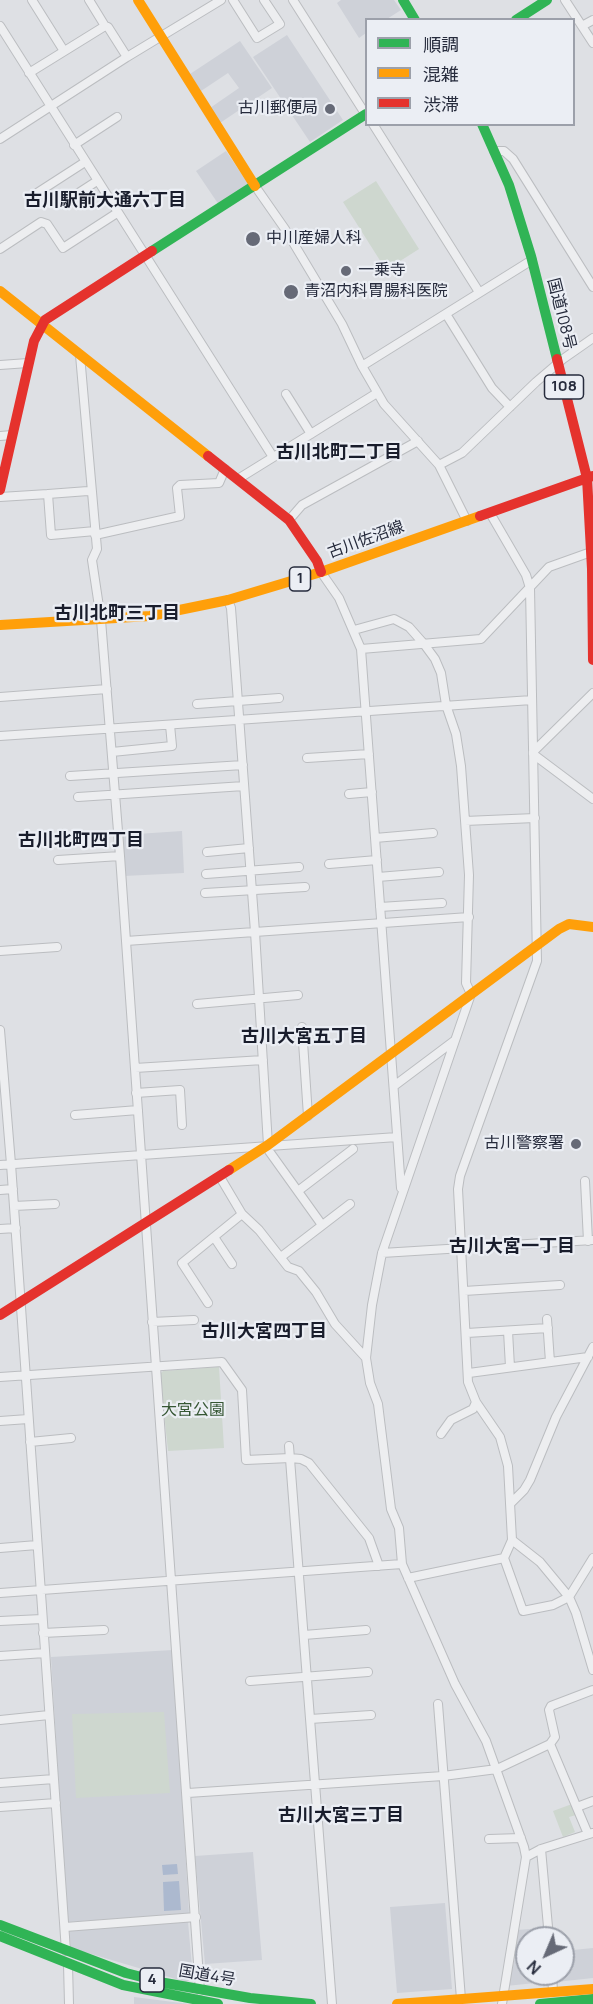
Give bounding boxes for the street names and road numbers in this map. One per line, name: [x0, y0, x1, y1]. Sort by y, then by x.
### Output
street label: 国道108号: [543, 276, 579, 352]
road number: 108: [544, 375, 584, 399]
street label: 古川佐沼線: [325, 517, 407, 563]
road number: 1: [290, 567, 310, 591]
street label: 国道4号: [177, 1962, 237, 1990]
road number: 4: [140, 1968, 164, 1992]

